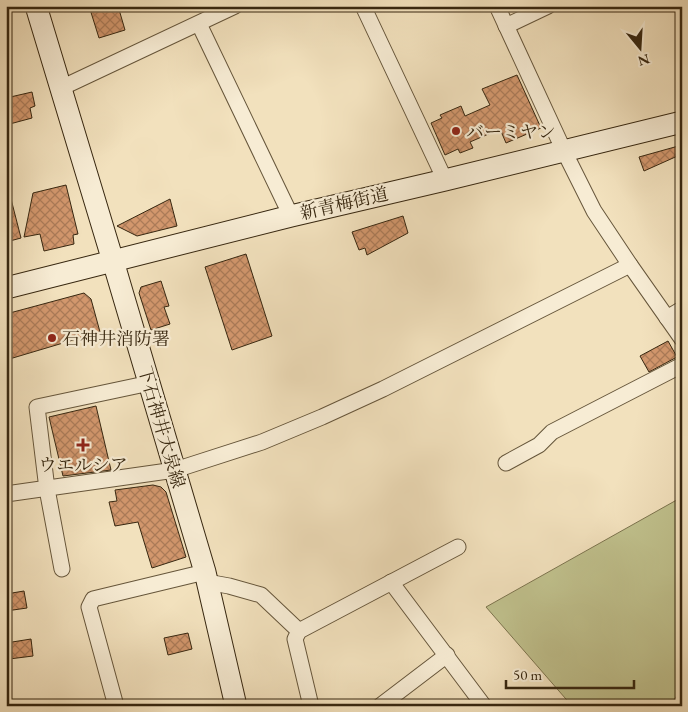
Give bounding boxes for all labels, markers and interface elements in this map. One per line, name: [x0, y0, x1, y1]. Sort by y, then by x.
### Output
north arrow: [616, 22, 666, 72]
text: N: [635, 50, 652, 71]
place label: バーミヤン: [466, 120, 556, 143]
marker: バーミヤン: [450, 125, 462, 137]
street label: 新青梅街道: [298, 182, 390, 224]
place label: 石神井消防署: [62, 327, 170, 350]
marker: 石神井消防署: [46, 332, 58, 344]
street label: 下石神井大泉線: [134, 363, 190, 491]
marker: ウエルシア: [77, 439, 89, 451]
place label: ウエルシア: [38, 453, 128, 476]
scale bar: [506, 657, 633, 689]
text: 50 m: [513, 665, 542, 684]

